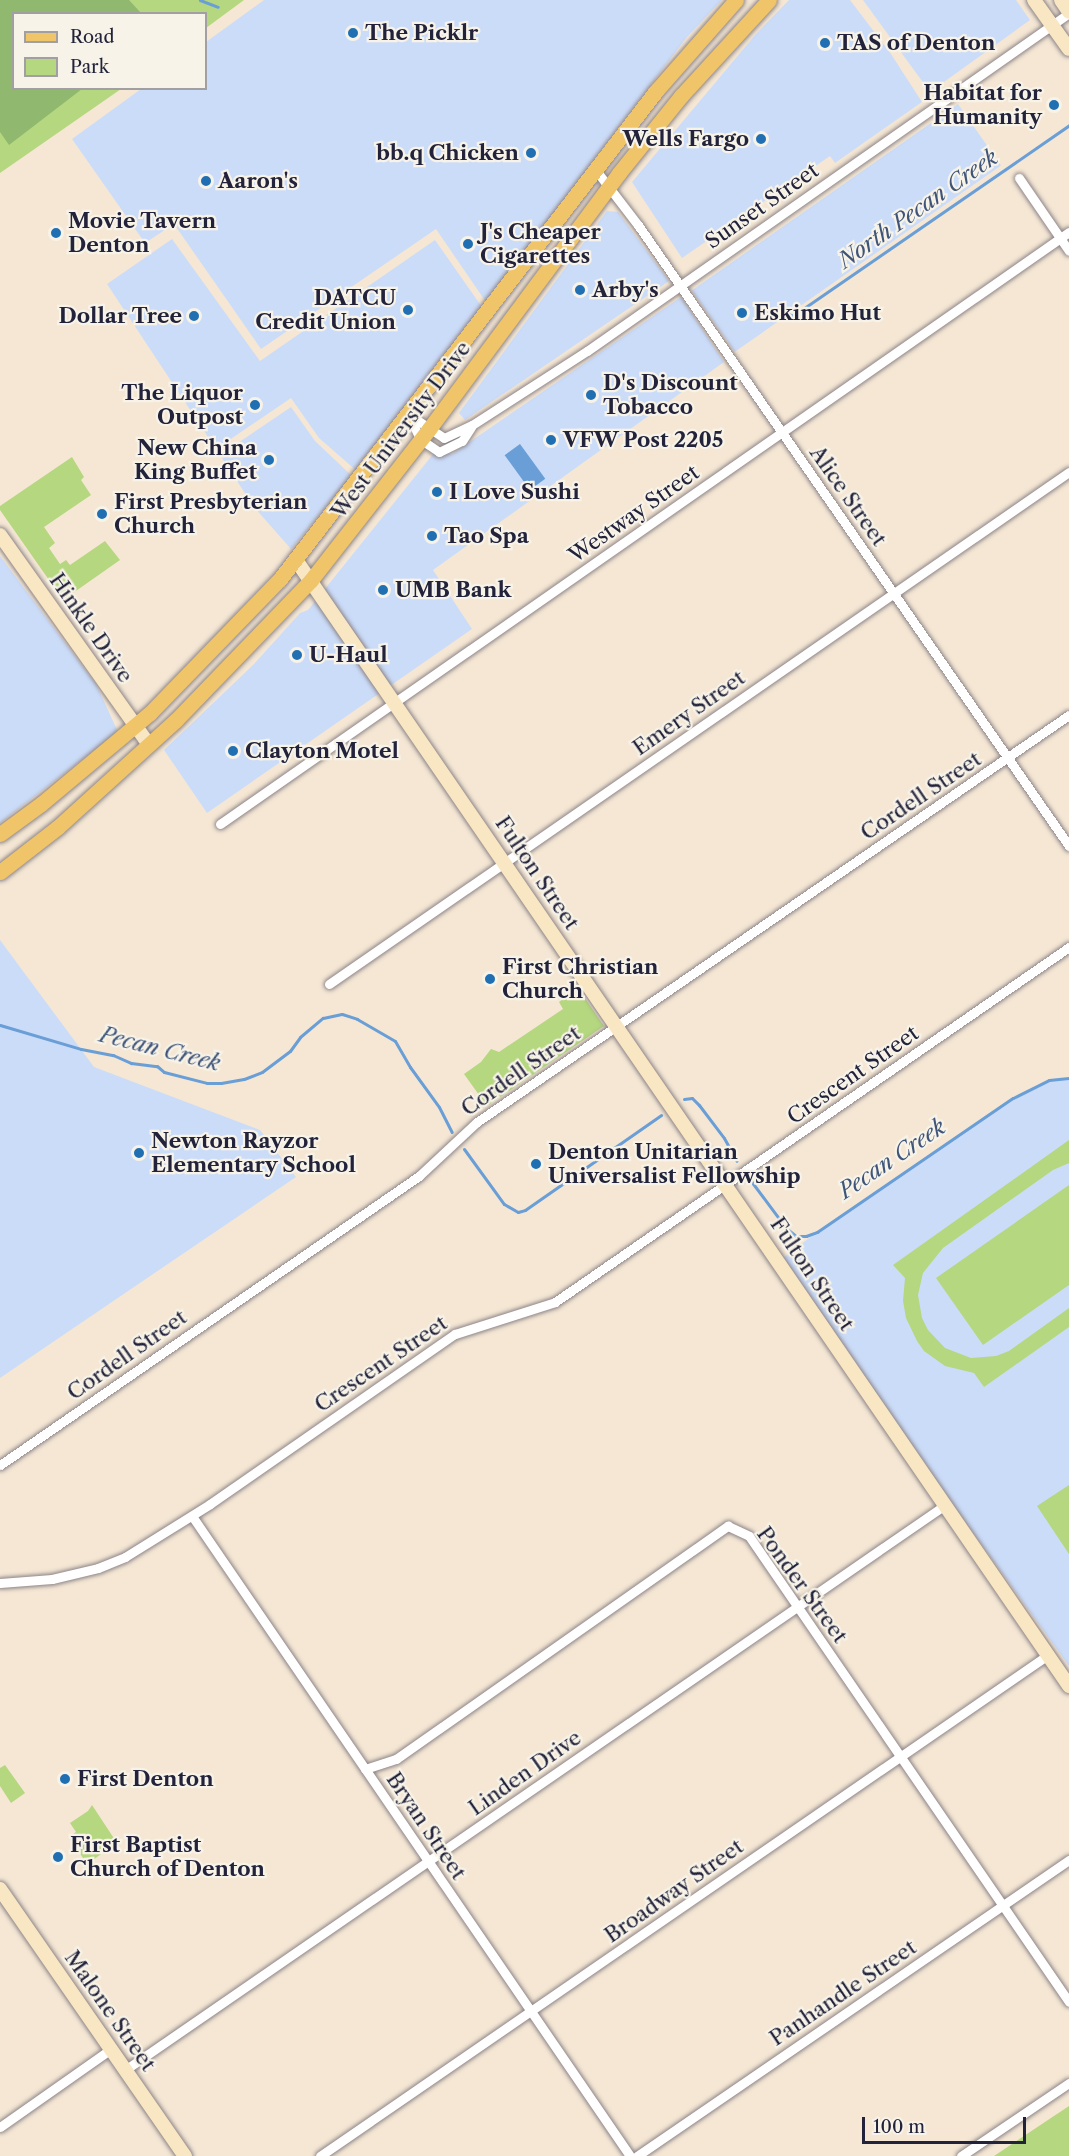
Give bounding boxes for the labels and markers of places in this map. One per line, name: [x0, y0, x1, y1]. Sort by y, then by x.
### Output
place label: The Picklr: [365, 20, 478, 46]
marker: The Picklr: [346, 26, 360, 40]
place label: TAS of Denton: [837, 30, 995, 56]
marker: TAS of Denton: [818, 36, 832, 50]
place label: Habitat for Humanity: [923, 80, 1042, 130]
marker: Habitat for Humanity: [1047, 98, 1061, 112]
place label: Wells Fargo: [622, 126, 749, 152]
marker: Wells Fargo: [754, 132, 768, 146]
place label: bb.q Chicken: [376, 140, 519, 166]
marker: bb.q Chicken: [524, 146, 538, 160]
place label: Aaron's: [218, 168, 298, 194]
marker: Aaron's: [199, 174, 213, 188]
place label: Movie Tavern Denton: [68, 208, 217, 258]
place label: J's Cheaper Cigarettes: [480, 219, 601, 269]
marker: Movie Tavern Denton: [49, 226, 63, 240]
marker: J's Cheaper Cigarettes: [461, 237, 475, 251]
place label: Arby's: [592, 277, 659, 303]
marker: Arby's: [573, 283, 587, 297]
place label: DATCU Credit Union: [255, 285, 396, 335]
place label: Eskimo Hut: [754, 300, 881, 326]
place label: Dollar Tree: [58, 303, 182, 329]
marker: DATCU Credit Union: [401, 303, 415, 317]
marker: Eskimo Hut: [735, 306, 749, 320]
marker: Dollar Tree: [187, 309, 201, 323]
place label: D's Discount Tobacco: [603, 370, 738, 420]
place label: The Liquor Outpost: [121, 380, 243, 430]
marker: D's Discount Tobacco: [584, 388, 598, 402]
marker: The Liquor Outpost: [248, 398, 262, 412]
place label: VFW Post 2205: [563, 427, 724, 453]
marker: VFW Post 2205: [544, 433, 558, 447]
place label: New China King Buffet: [134, 435, 257, 485]
marker: New China King Buffet: [262, 453, 276, 467]
place label: I Love Sushi: [449, 479, 580, 505]
marker: I Love Sushi: [430, 485, 444, 499]
place label: First Presbyterian Church: [114, 489, 307, 539]
marker: First Presbyterian Church: [95, 507, 109, 521]
place label: Tao Spa: [444, 523, 529, 549]
marker: Tao Spa: [425, 529, 439, 543]
place label: UMB Bank: [395, 577, 511, 603]
marker: UMB Bank: [376, 583, 390, 597]
place label: U-Haul: [309, 642, 388, 668]
marker: U-Haul: [290, 648, 304, 662]
place label: Clayton Motel: [245, 738, 399, 764]
marker: Clayton Motel: [226, 744, 240, 758]
place label: First Christian Church: [502, 954, 658, 1004]
marker: First Christian Church: [483, 972, 497, 986]
place label: Newton Rayzor Elementary School: [151, 1128, 356, 1178]
place label: Denton Unitarian Universalist Fellowship: [548, 1139, 801, 1189]
marker: Newton Rayzor Elementary School: [132, 1146, 146, 1160]
marker: Denton Unitarian Universalist Fellowship: [529, 1157, 543, 1171]
place label: First Denton: [77, 1766, 214, 1792]
marker: First Denton: [58, 1772, 72, 1786]
place label: First Baptist Church of Denton: [70, 1832, 265, 1882]
marker: First Baptist Church of Denton: [51, 1850, 65, 1864]

